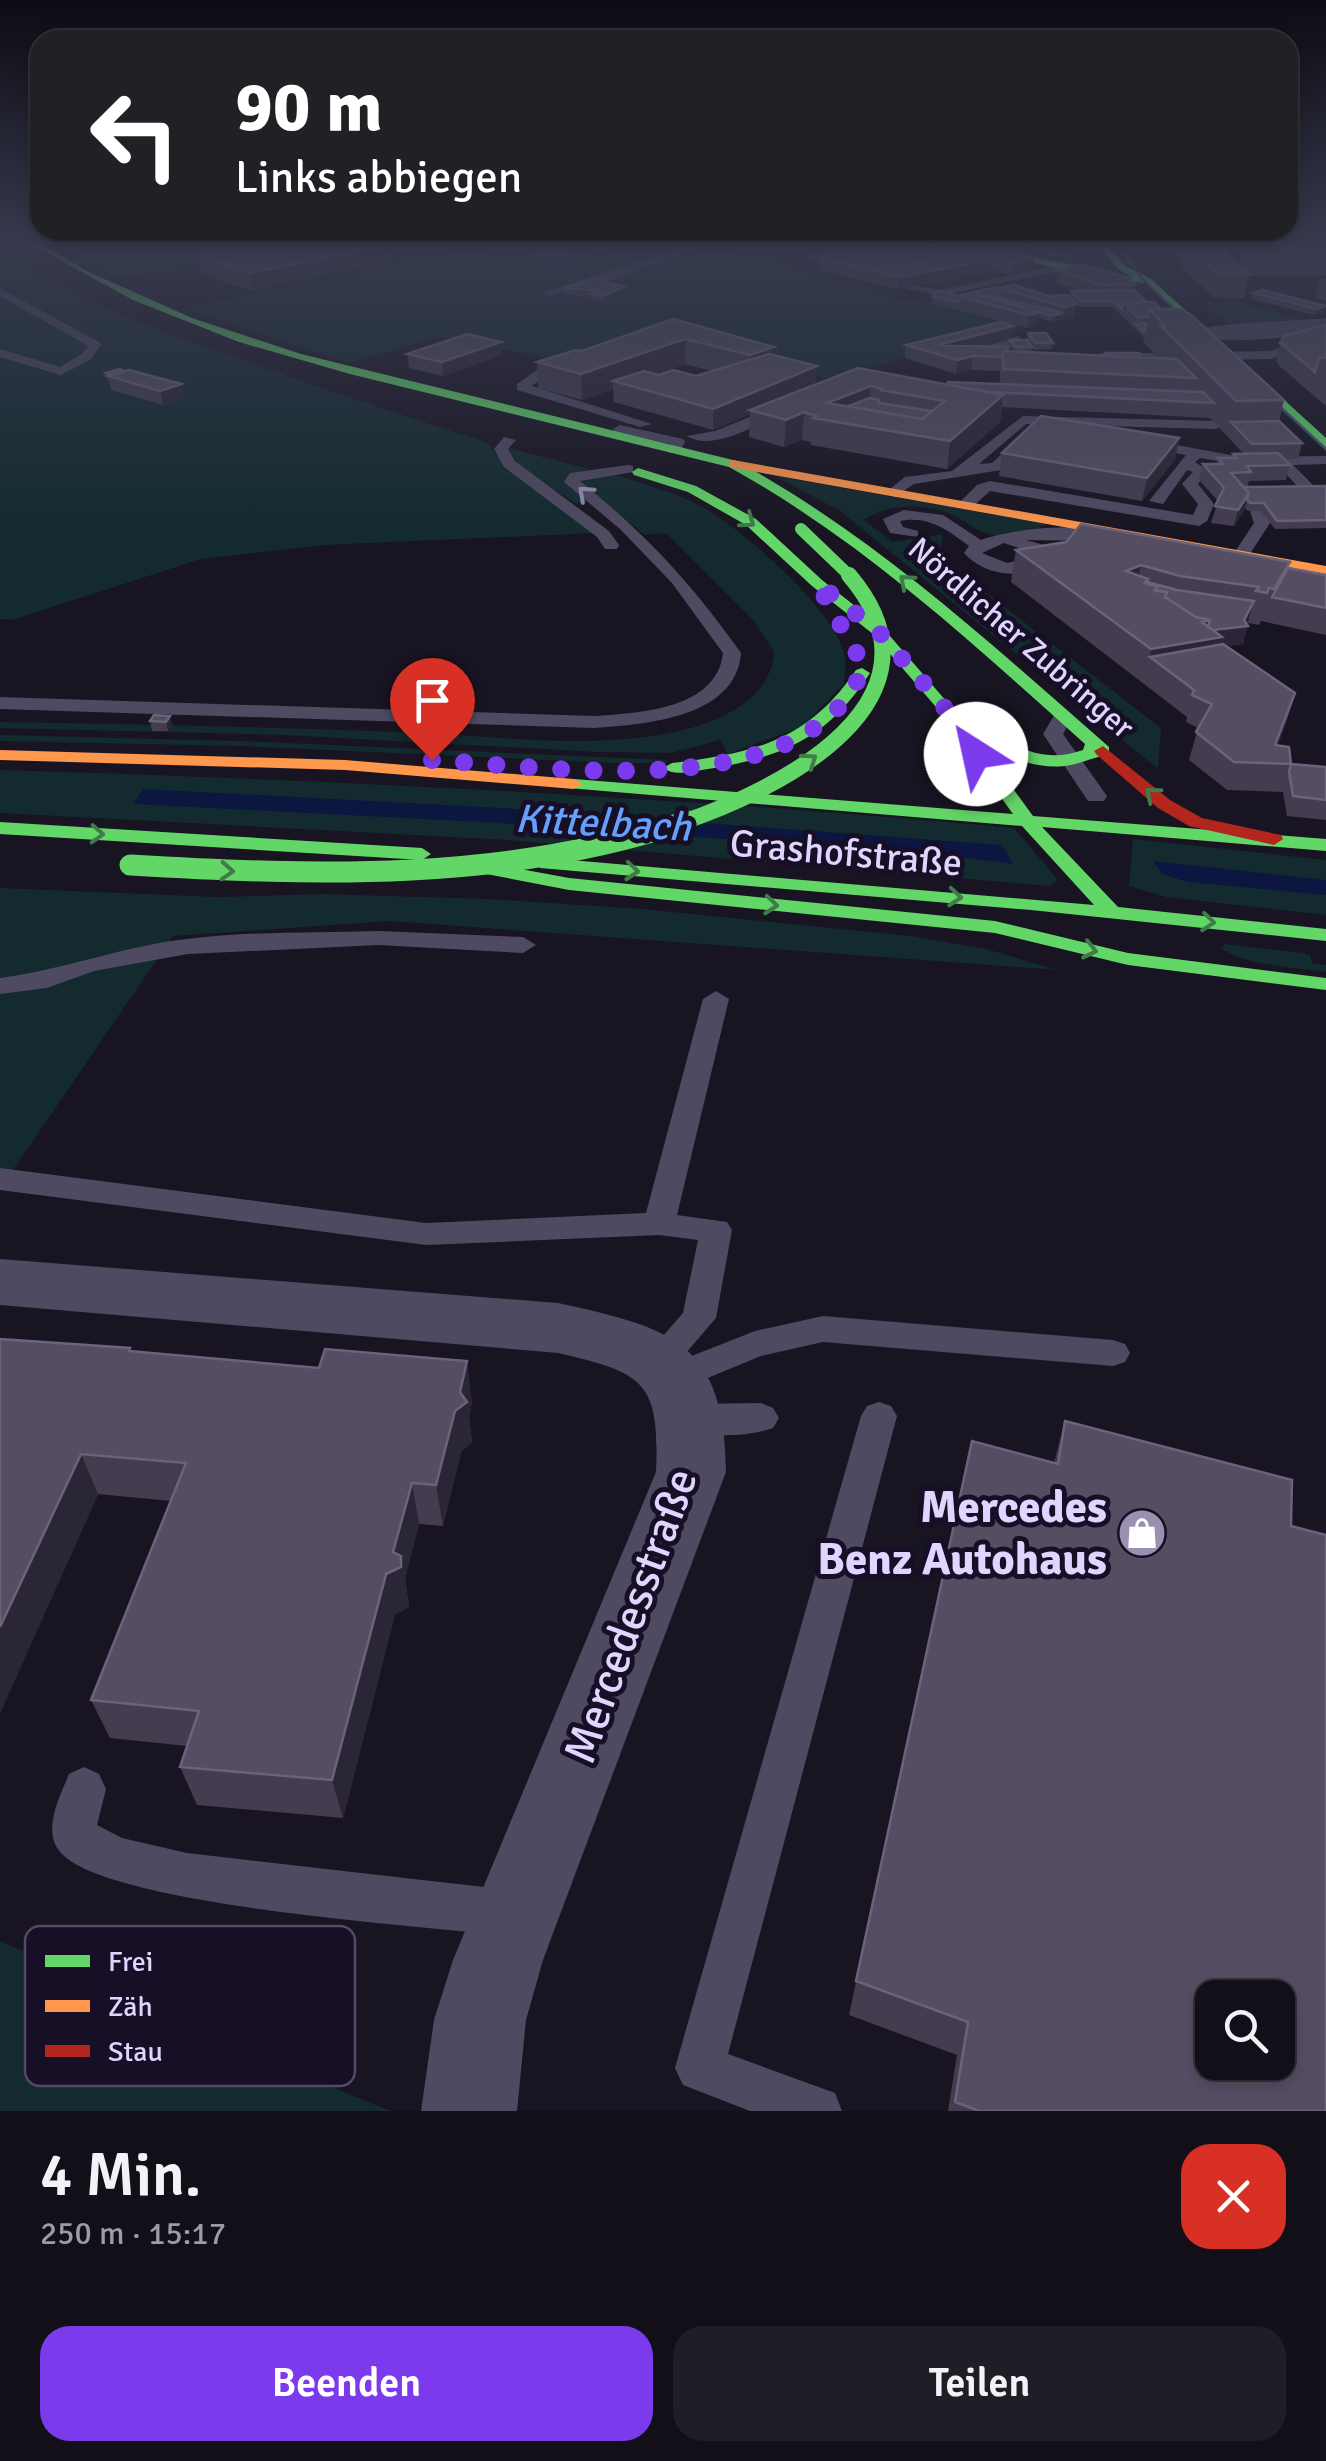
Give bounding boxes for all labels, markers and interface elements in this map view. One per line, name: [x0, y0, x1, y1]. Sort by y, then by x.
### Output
text: 90 m: [235, 64, 383, 150]
icon: left: [70, 70, 200, 200]
text: Links abbiegen: [235, 150, 522, 205]
one-way arrow: [578, 486, 597, 504]
one-way arrow: [737, 509, 756, 528]
street label: Nördlicher Zubringer: [900, 529, 1142, 747]
one-way arrow: [899, 575, 918, 593]
pin: [390, 658, 475, 761]
icon: arrive: [405, 673, 460, 728]
position arrow: [924, 702, 1028, 806]
one-way arrow: [798, 754, 817, 772]
one-way arrow: [1145, 788, 1163, 806]
water label: Kittelbach: [514, 793, 693, 853]
street label: Grashofstraße: [728, 819, 964, 887]
one-way arrow: [90, 823, 106, 844]
one-way arrow: [624, 859, 640, 881]
one-way arrow: [219, 860, 235, 881]
one-way arrow: [948, 886, 964, 908]
one-way arrow: [763, 893, 779, 915]
one-way arrow: [1200, 911, 1216, 932]
one-way arrow: [1081, 938, 1098, 959]
street label: Mercedesstraße: [552, 1461, 710, 1771]
place label: Mercedes Benz Autohaus: [817, 1480, 1107, 1587]
shop icon: Mercedes Benz Autohaus: [1116, 1507, 1168, 1559]
legend: [25, 1926, 355, 2086]
text: Frei: [108, 1945, 153, 1979]
map controls: [1195, 1980, 1295, 2080]
button: search: [1195, 1980, 1295, 2080]
text: Zäh: [108, 1990, 153, 2024]
text: Stau: [108, 2035, 163, 2069]
text: 4 Min.: [40, 2139, 201, 2213]
button: close: [1181, 2144, 1286, 2249]
text: 250 m · 15:17: [40, 2214, 226, 2253]
button: Beenden: [40, 2326, 653, 2441]
button: Teilen: [673, 2326, 1286, 2441]

